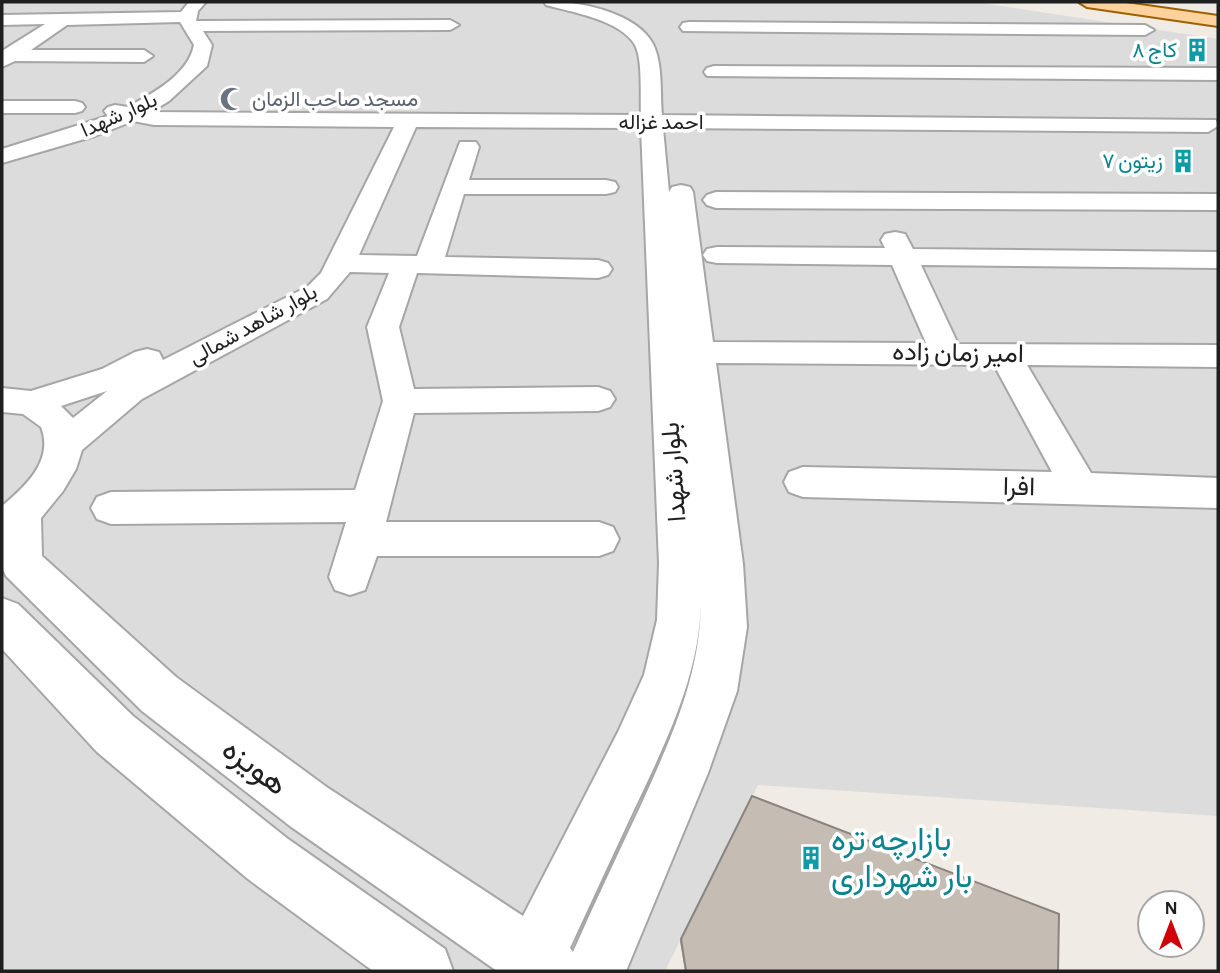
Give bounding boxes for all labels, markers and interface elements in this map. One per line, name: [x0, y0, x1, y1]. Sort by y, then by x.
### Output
building icon: کاج ۸: [1183, 36, 1211, 64]
place label: کاج ۸: [1132, 40, 1177, 64]
mosque icon: مسجد صاحب الزمان: [218, 85, 246, 113]
street label: بلوار شهدا: [78, 89, 161, 143]
place label: مسجد صاحب الزمان: [252, 89, 418, 112]
street label: احمد غزاله: [618, 112, 704, 135]
building icon: زیتون ۷: [1169, 147, 1197, 175]
place label: زیتون ۷: [1102, 151, 1163, 174]
street label: بلوار شاهد شمالی: [185, 281, 322, 371]
street label: امیر زمان زاده: [892, 339, 1024, 369]
street label: بلوار شهدا: [658, 421, 692, 523]
street label: افرا: [1003, 474, 1035, 502]
street label: هویزه: [215, 732, 293, 804]
place label: بازارچه تره بار شهرداری: [831, 824, 972, 896]
building icon: بازارچه تره بار شهرداری: [797, 844, 825, 872]
north arrow: [1136, 889, 1206, 959]
text: N: [1164, 899, 1178, 918]

